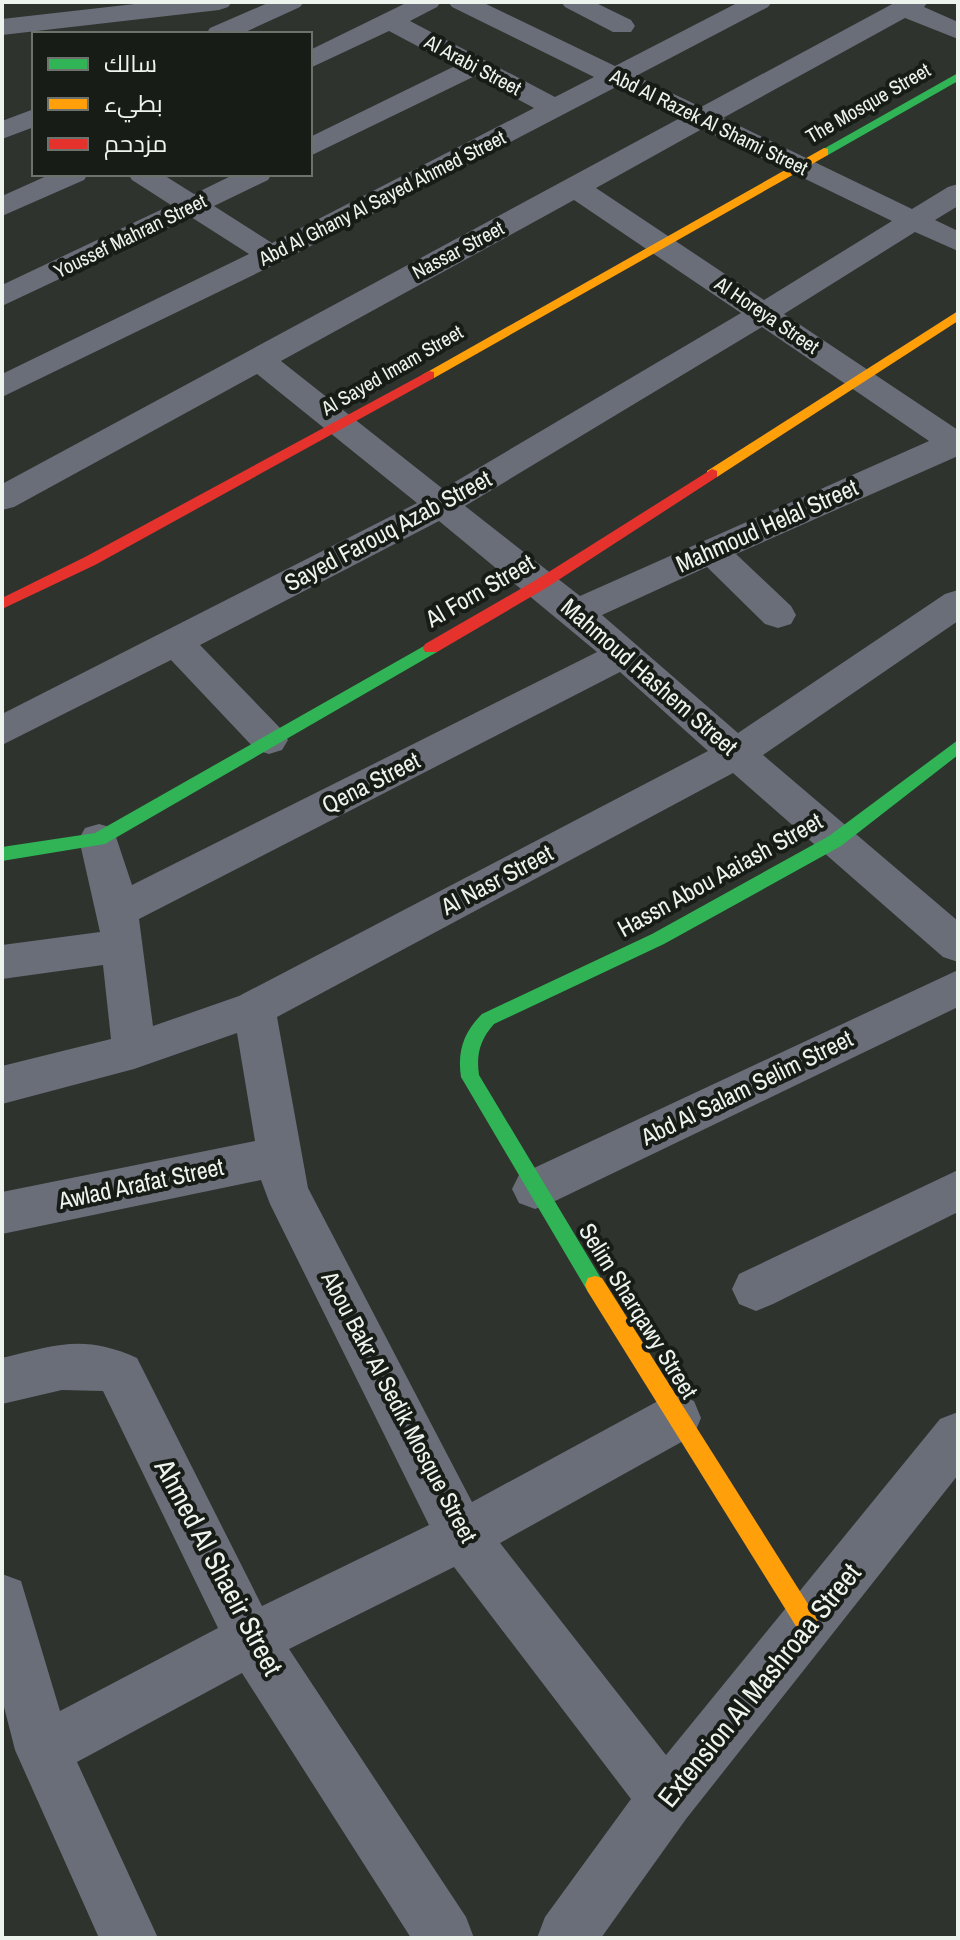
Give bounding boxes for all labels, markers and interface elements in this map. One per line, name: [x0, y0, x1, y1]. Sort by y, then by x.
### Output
street label: Al Arabi Street: [419, 27, 527, 102]
legend: [32, 32, 312, 176]
text: سالك: [104, 47, 157, 79]
street label: The Mosque Street: [801, 56, 935, 149]
street label: Abd Al Razek Al Shami Street: [605, 61, 813, 181]
text: بطيء: [104, 87, 163, 123]
street label: Abd Al Ghany Al Sayed Ahmed Street: [253, 123, 510, 272]
text: مزدحم: [104, 127, 167, 160]
street label: Youssef Mahran Street: [49, 187, 211, 284]
street label: Nassar Street: [407, 214, 509, 285]
street label: Al Horeya Street: [709, 269, 825, 360]
street label: Al Sayed Imam Street: [315, 318, 468, 422]
street label: Sayed Farouq Azab Street: [279, 462, 497, 598]
street label: Mahmoud Helal Street: [671, 470, 863, 580]
street label: Al Forn Street: [418, 546, 540, 635]
street label: Mahmoud Hashem Street: [555, 591, 745, 762]
street label: Qena Street: [316, 744, 426, 820]
street label: Hassn Abou Aaiash Street: [611, 804, 828, 944]
street label: Al Nasr Street: [434, 836, 559, 922]
street label: Abd Al Salam Selim Street: [634, 1022, 858, 1153]
street label: Awlad Arafat Street: [54, 1150, 227, 1216]
street label: Selim Sharqawy Street: [572, 1217, 706, 1405]
street label: Abou Bakr Al Sedik Mosque Street: [314, 1264, 485, 1548]
street label: Ahmed Al Shaeir Street: [145, 1451, 292, 1682]
street label: Extension Al Mashroaa Street: [649, 1555, 869, 1815]

